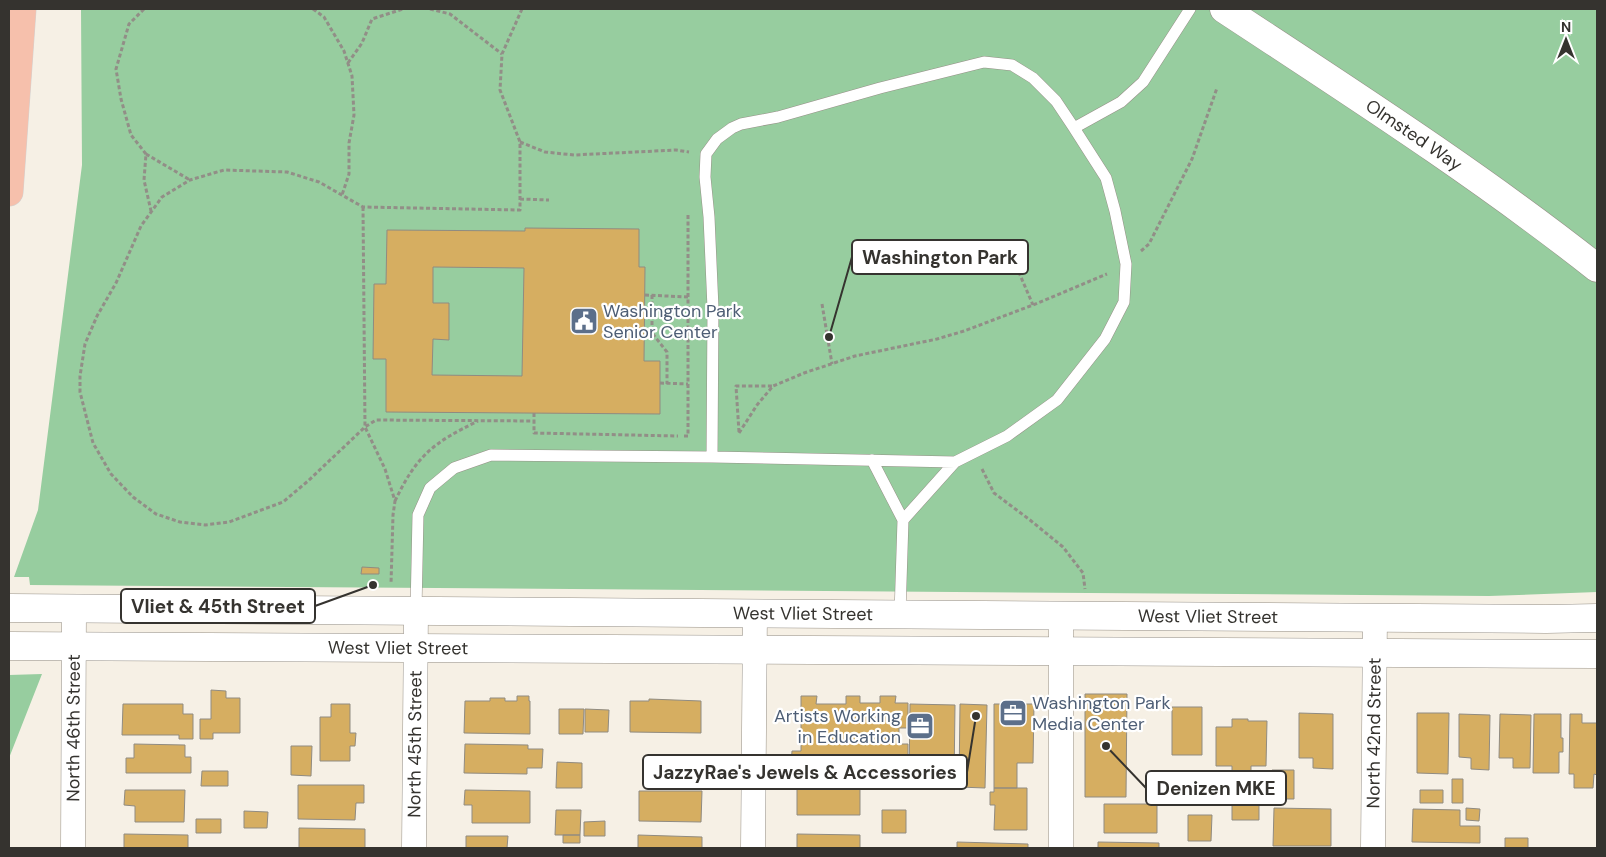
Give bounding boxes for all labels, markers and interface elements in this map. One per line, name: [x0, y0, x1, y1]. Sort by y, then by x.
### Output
north arrow: [1541, 15, 1591, 65]
text: N: [1561, 18, 1571, 36]
street label: Olmsted Way: [1361, 94, 1467, 177]
callout: Washington Park: [852, 240, 1028, 274]
text: Washington Park: [862, 245, 1018, 270]
place label: Washington Park Senior Center: [603, 299, 742, 344]
public building icon: Washington Park Senior Center: [569, 306, 599, 336]
callout: Vliet & 45th Street: [121, 589, 315, 623]
text: Vliet & 45th Street: [131, 594, 305, 619]
street label: West Vliet Street: [733, 601, 873, 626]
street label: West Vliet Street: [1138, 604, 1278, 629]
street label: West Vliet Street: [328, 636, 468, 660]
street label: North 46th Street: [61, 654, 86, 802]
street label: North 42nd Street: [1361, 657, 1387, 809]
street label: North 45th Street: [402, 670, 427, 818]
place label: Washington Park Media Center: [1032, 691, 1171, 736]
office icon: Washington Park Media Center: [998, 698, 1028, 728]
place label: Artists Working in Education: [774, 704, 901, 749]
office icon: Artists Working in Education: [905, 711, 935, 741]
callout: JazzyRae's Jewels & Accessories: [643, 755, 967, 789]
text: JazzyRae's Jewels & Accessories: [653, 760, 957, 785]
callout: Denizen MKE: [1146, 771, 1286, 805]
text: Denizen MKE: [1156, 776, 1276, 801]

